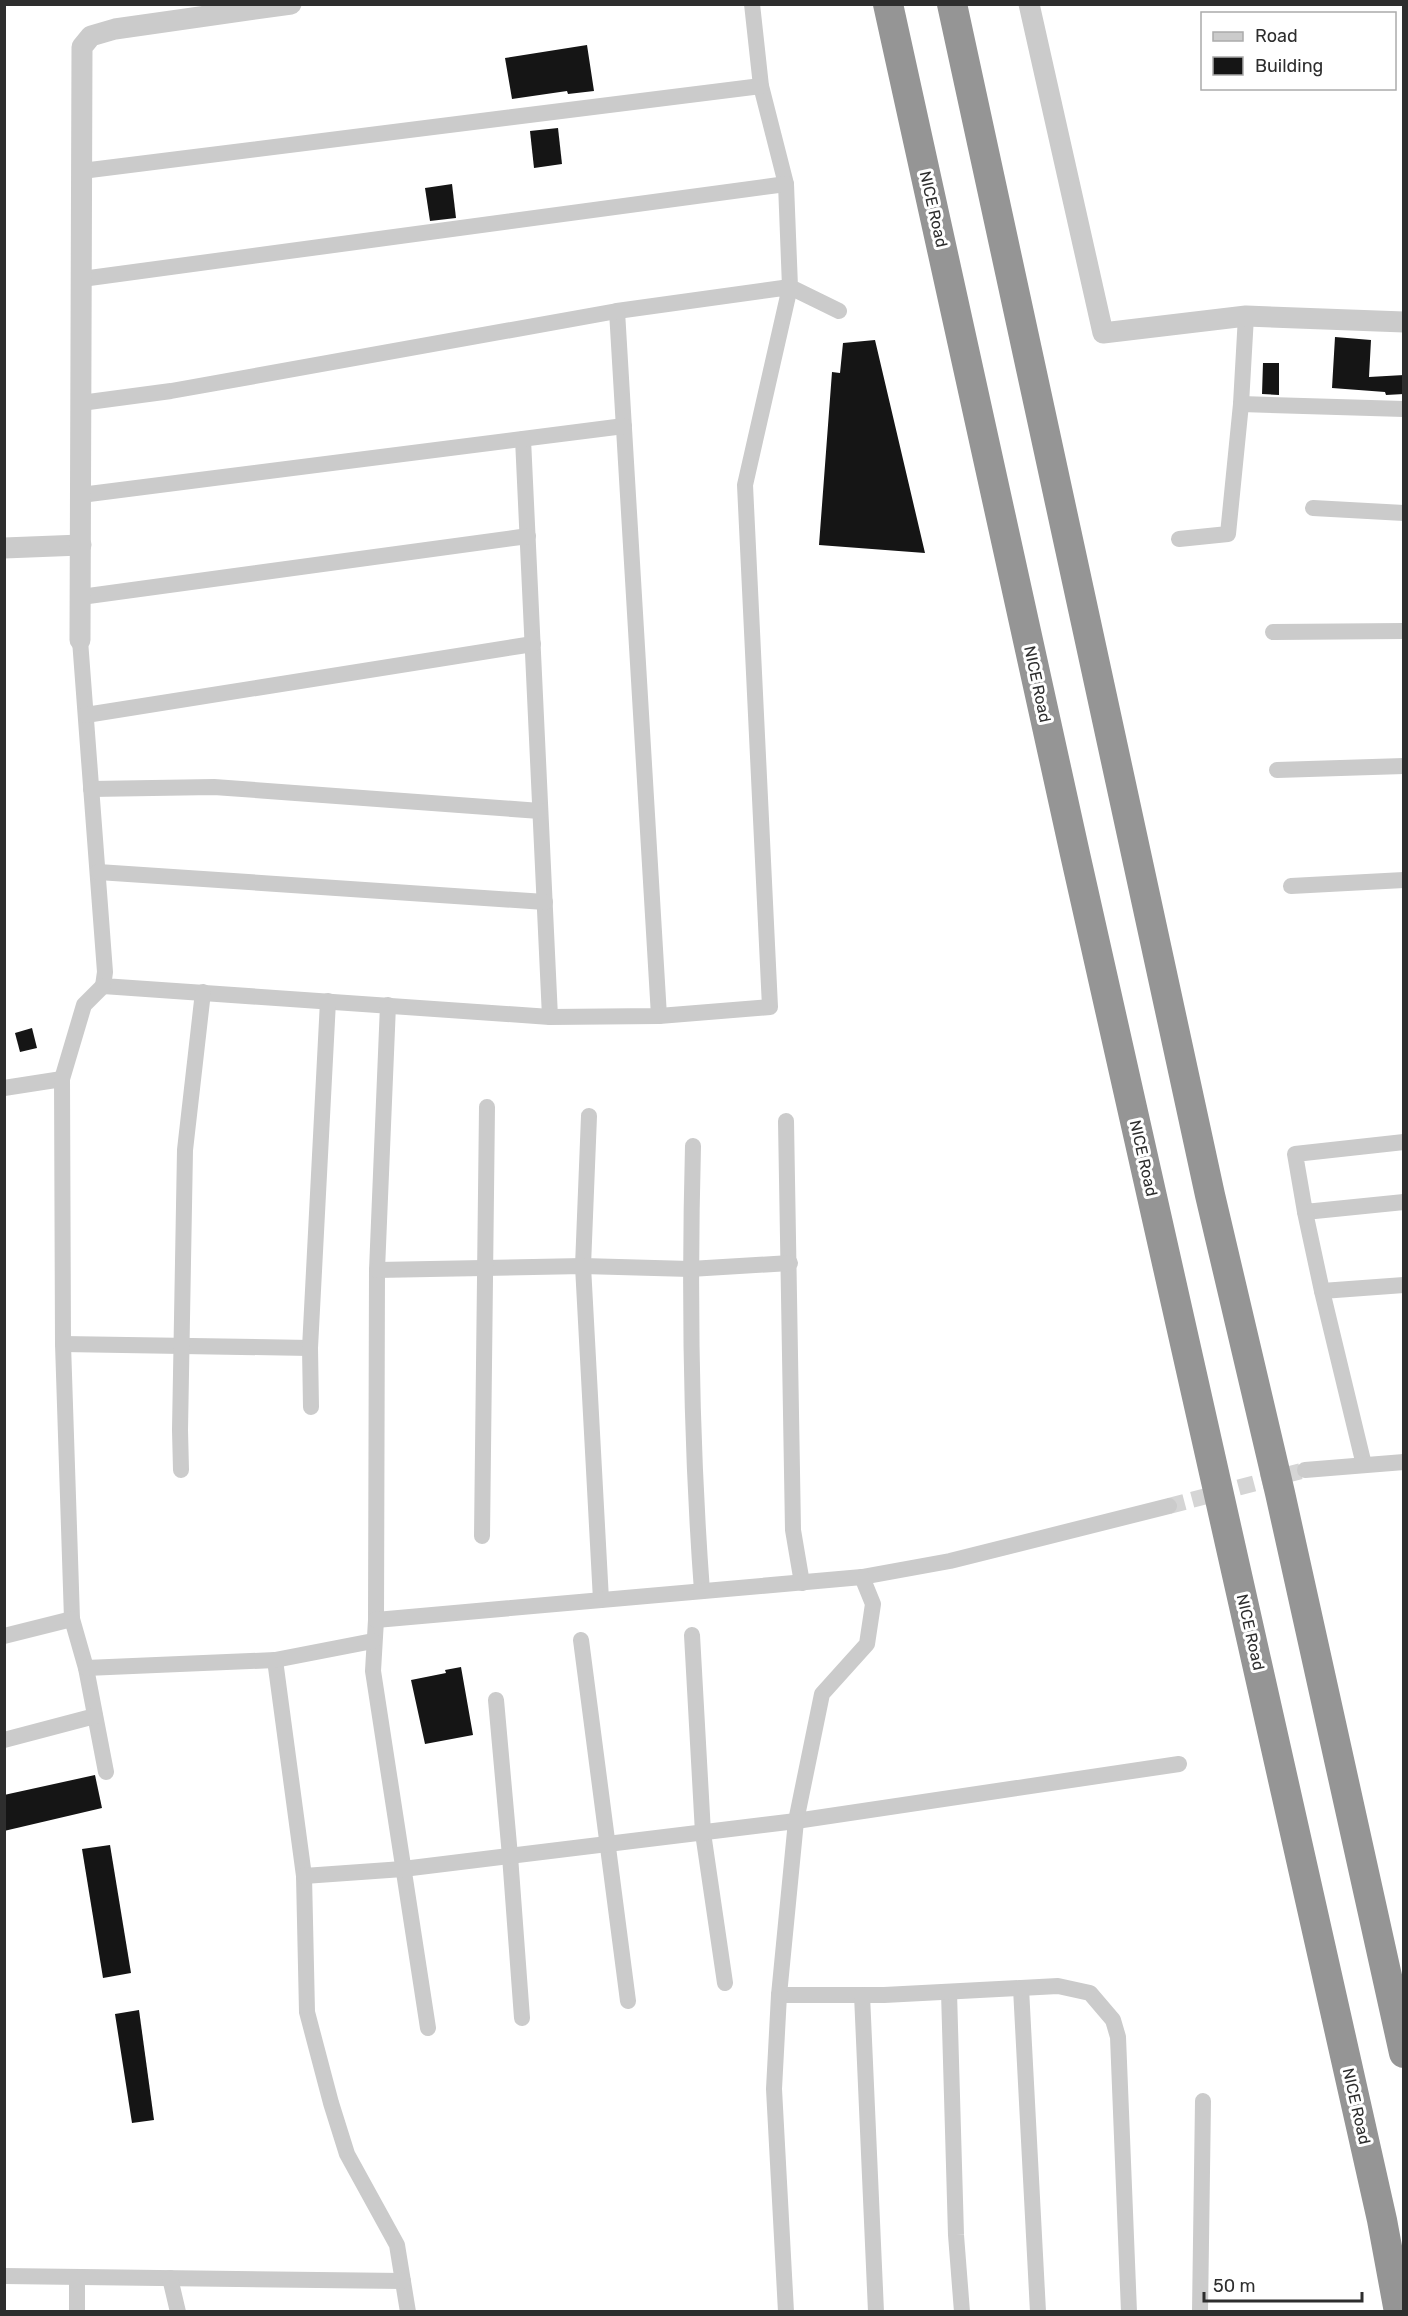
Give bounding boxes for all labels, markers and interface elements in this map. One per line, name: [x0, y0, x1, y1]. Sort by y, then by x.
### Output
legend: [1201, 12, 1396, 90]
text: Road: [1255, 25, 1298, 47]
text: Building: [1255, 55, 1323, 77]
street label: NICE Road: [916, 169, 952, 249]
street label: NICE Road: [1020, 644, 1055, 724]
street label: NICE Road: [1126, 1118, 1162, 1198]
street label: NICE Road: [1233, 1592, 1269, 1672]
street label: NICE Road: [1339, 2066, 1375, 2146]
scale bar: [1204, 2265, 1362, 2303]
text: 50 m: [1213, 2275, 1256, 2297]

